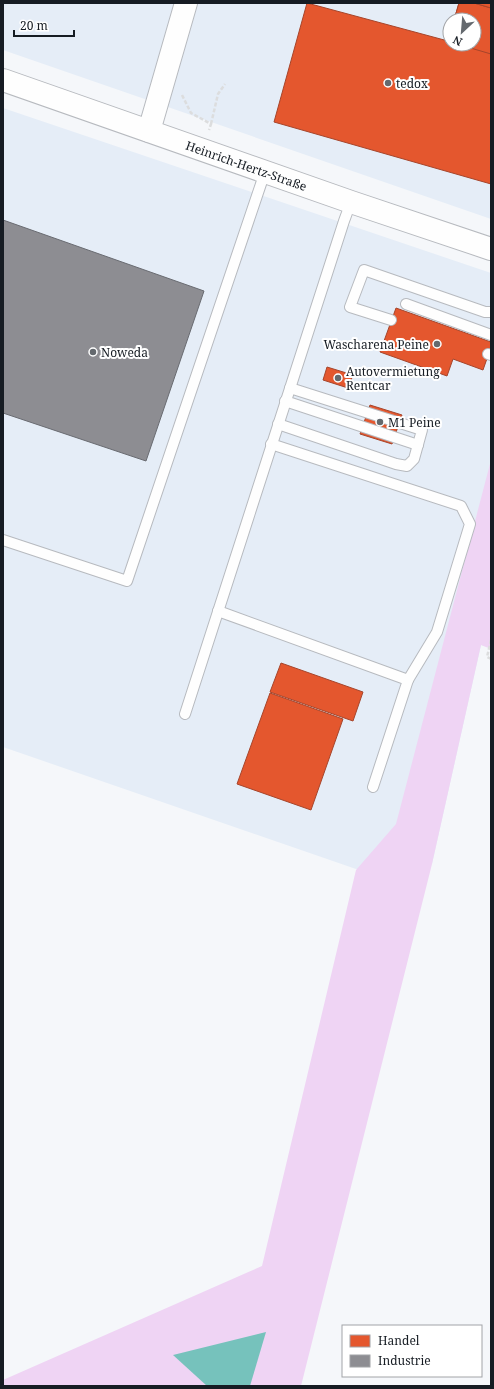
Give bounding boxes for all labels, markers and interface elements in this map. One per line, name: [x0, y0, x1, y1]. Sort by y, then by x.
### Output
scale bar: [14, 12, 74, 38]
north arrow: [442, 12, 482, 52]
text: 20 m: [20, 17, 48, 34]
text: N: [450, 33, 465, 50]
place label: tedox: [396, 75, 428, 92]
marker: tedox: [383, 78, 393, 88]
street label: Heinrich-Hertz-Straße: [184, 136, 309, 194]
place label: Wascharena Peine: [323, 336, 429, 353]
marker: Wascharena Peine: [432, 339, 442, 349]
place label: Noweda: [101, 344, 148, 361]
marker: Noweda: [88, 347, 98, 357]
place label: Autovermietung Rentcar: [346, 363, 440, 394]
marker: Autovermietung Rentcar: [333, 373, 343, 383]
place label: M1 Peine: [388, 414, 441, 431]
marker: M1 Peine: [375, 417, 385, 427]
legend: [342, 1325, 482, 1377]
text: Handel: [378, 1332, 420, 1349]
text: Industrie: [378, 1352, 431, 1369]

